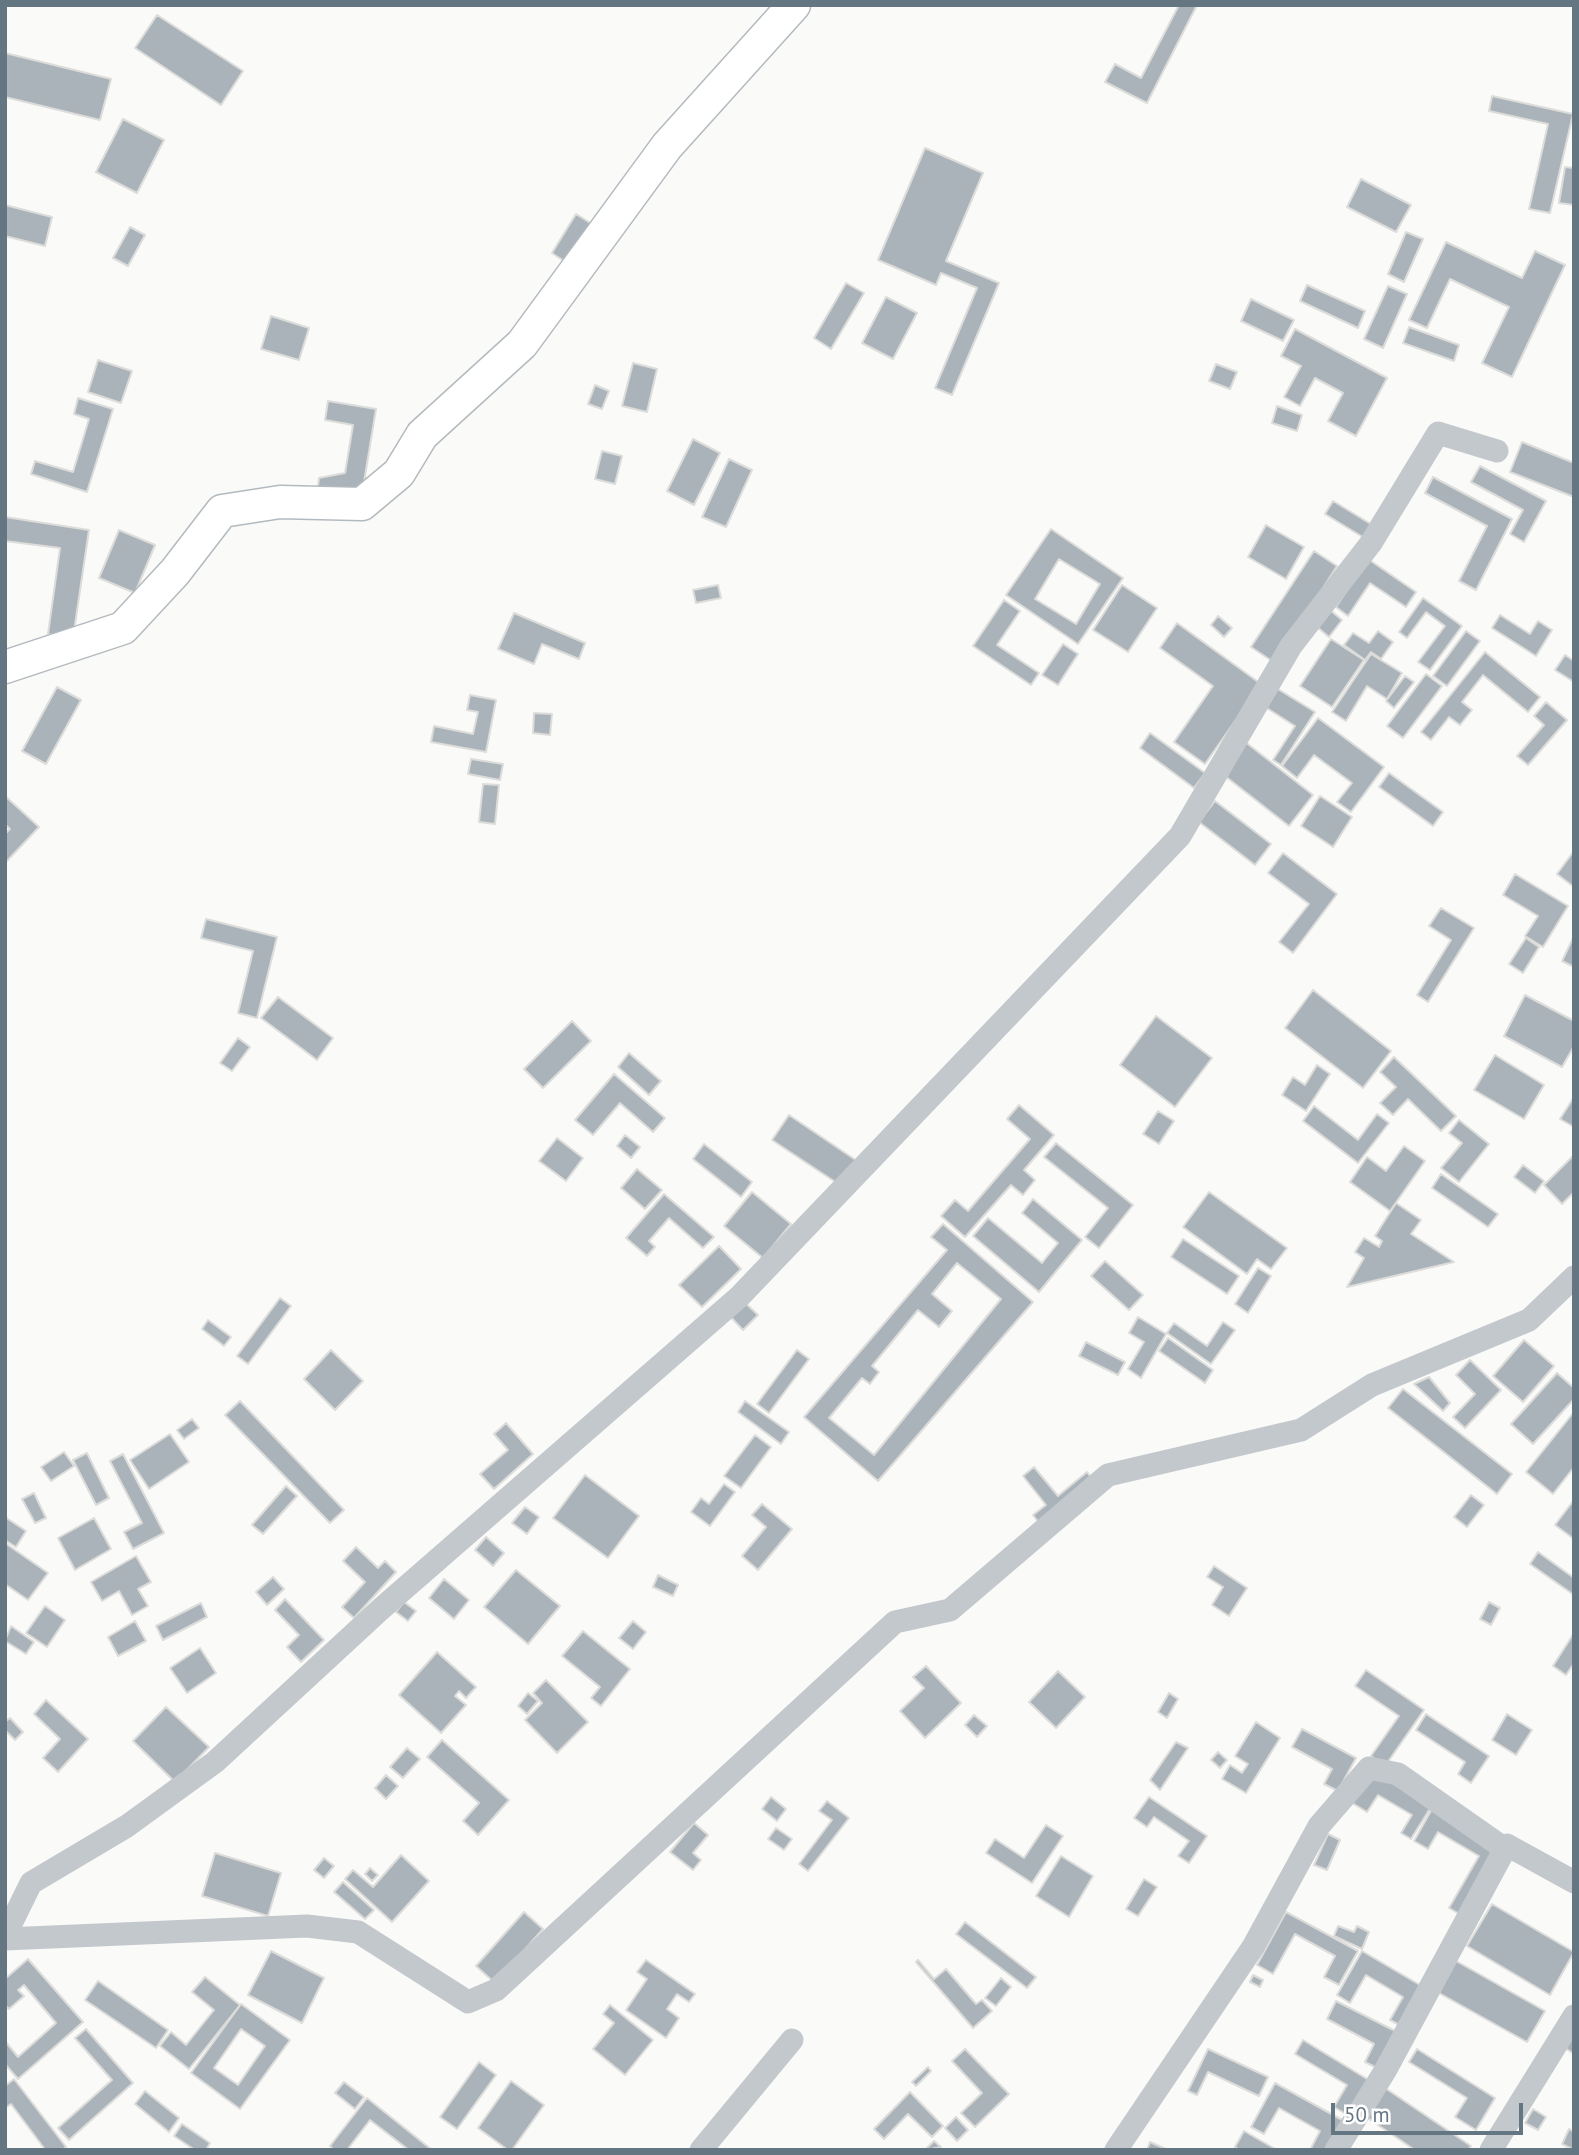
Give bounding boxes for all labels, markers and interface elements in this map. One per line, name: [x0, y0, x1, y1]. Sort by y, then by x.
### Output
scale bar: [1334, 2088, 1526, 2132]
text: 50 m: [1344, 2101, 1390, 2128]

